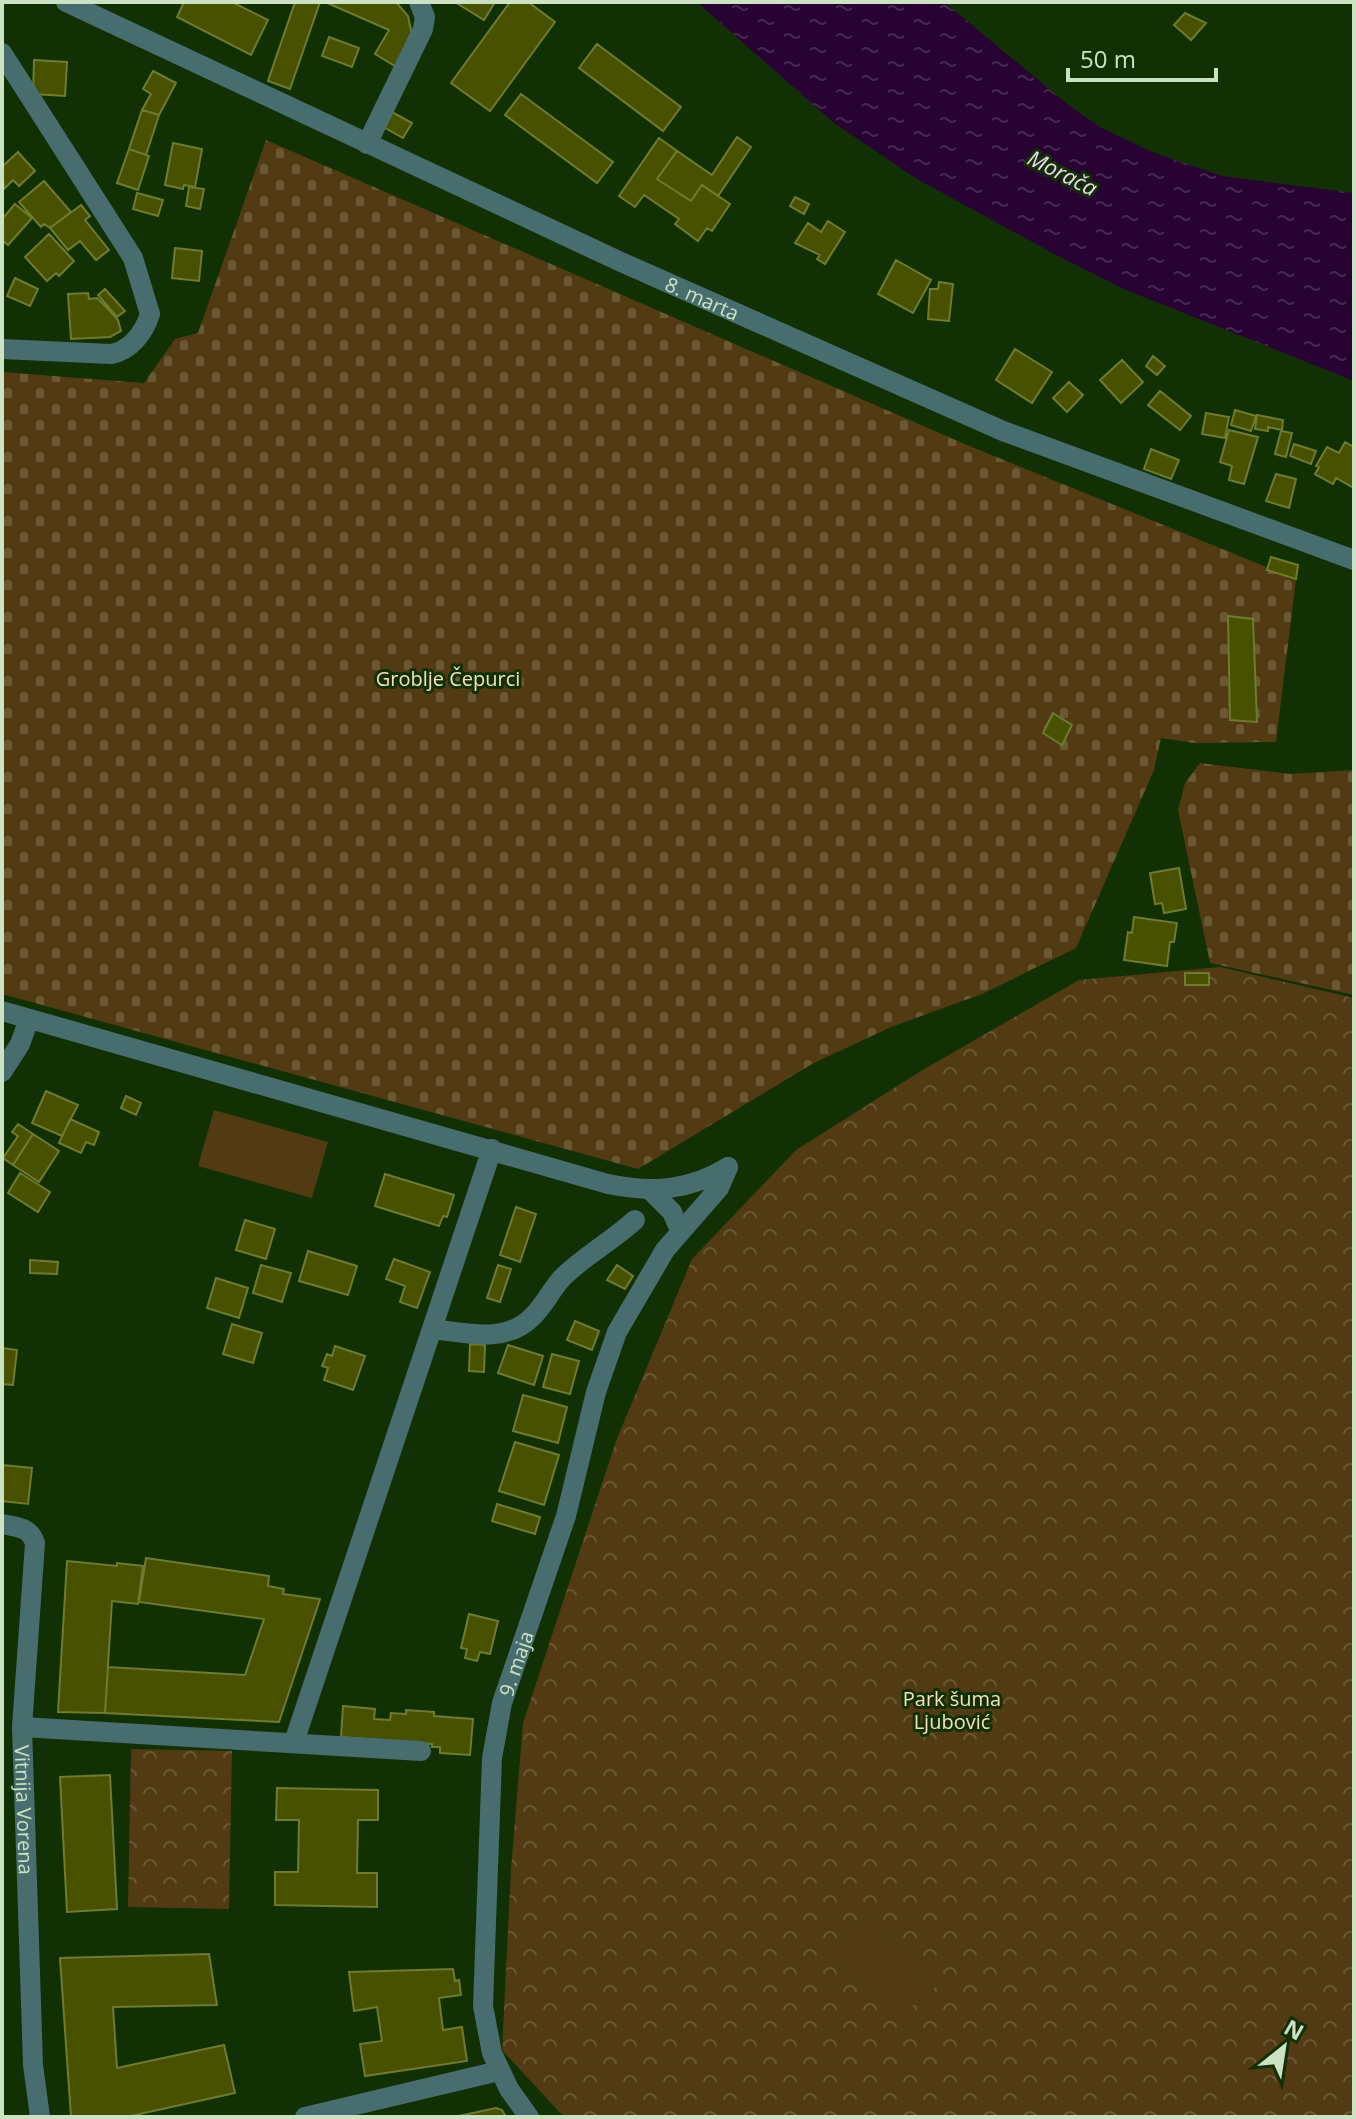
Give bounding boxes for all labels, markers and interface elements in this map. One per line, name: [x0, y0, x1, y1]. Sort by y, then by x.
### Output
scale bar: [1068, 32, 1216, 82]
text: 50 m: [1080, 42, 1136, 75]
water label: Morača: [1023, 142, 1103, 202]
street label: 8. marta: [661, 270, 744, 326]
park label: Groblje Čepurci: [376, 665, 520, 692]
street label: 9. maja: [492, 1627, 539, 1700]
park label: Park šuma Ljubović: [903, 1685, 1001, 1735]
street label: Vitnija Vorena: [9, 1745, 40, 1875]
north arrow: [1244, 2007, 1324, 2087]
text: N: [1279, 2011, 1310, 2046]

